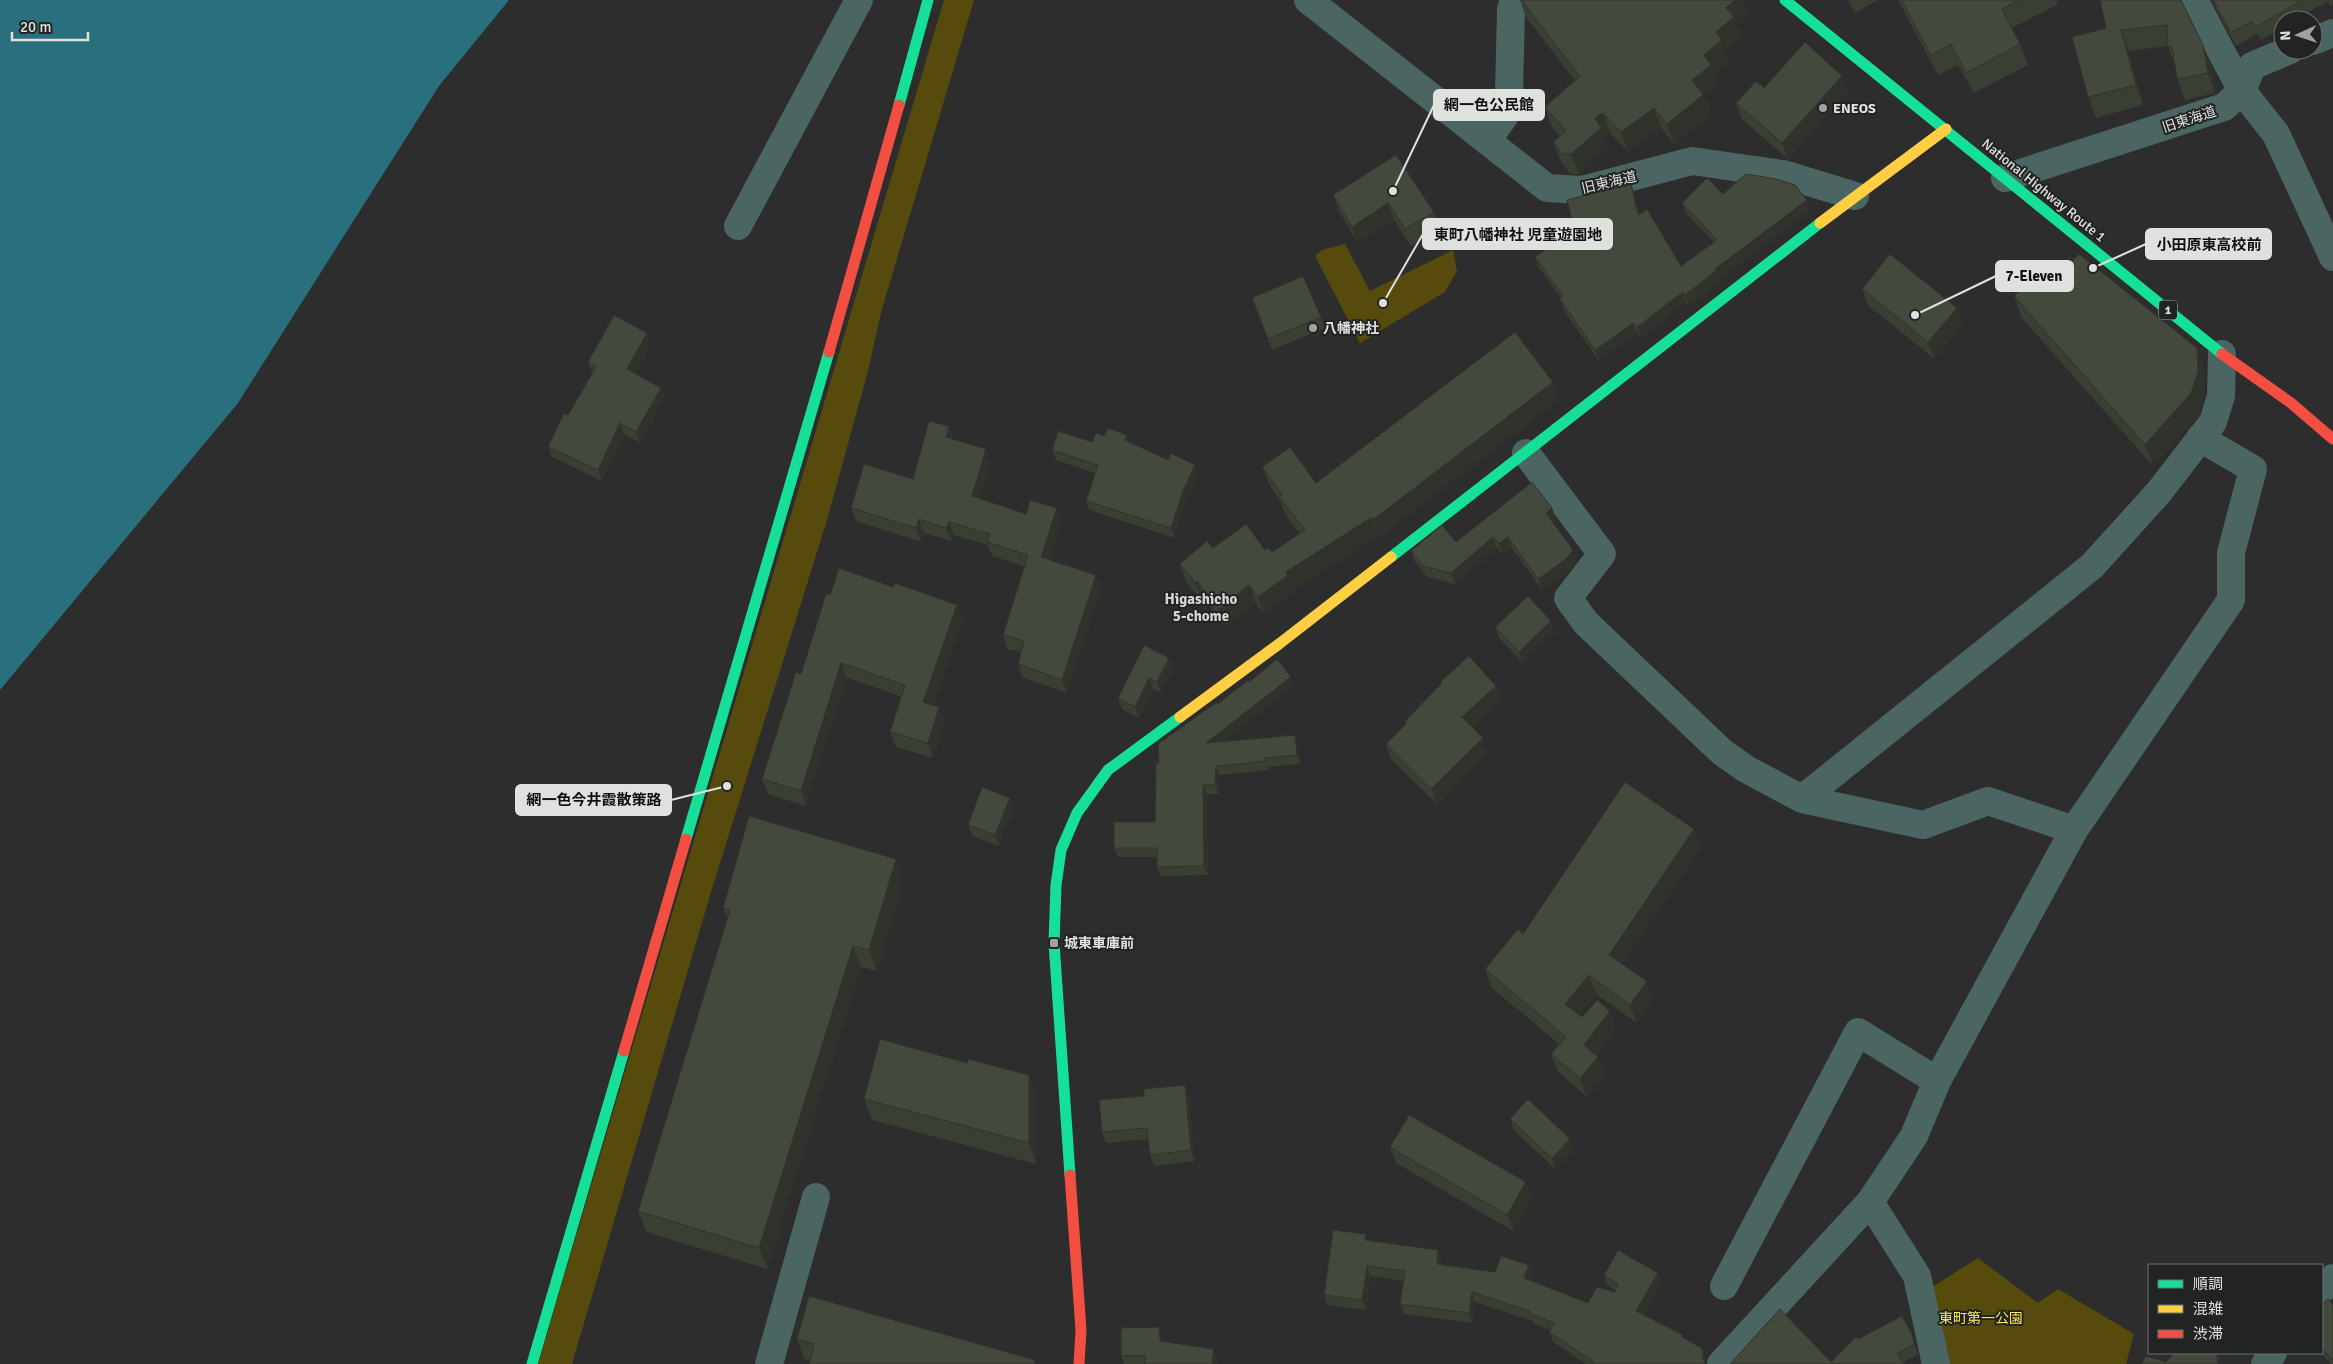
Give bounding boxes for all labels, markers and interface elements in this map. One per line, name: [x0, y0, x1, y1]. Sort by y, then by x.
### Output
scale bar: [12, 10, 89, 42]
north arrow: [2273, 10, 2323, 60]
text: 20 m: [20, 18, 51, 36]
text: N: [2277, 30, 2294, 41]
callout: 網一色公民館: [1434, 90, 1544, 120]
text: 網一色公民館: [1444, 96, 1534, 114]
place label: ENEOS: [1833, 100, 1876, 117]
marker: ENEOS: [1817, 102, 1829, 114]
street label: 旧東海道: [2160, 103, 2218, 136]
street label: National Highway Route 1: [1978, 135, 2109, 246]
street label: 旧東海道: [1580, 168, 1638, 197]
callout: 東町八幡神社 児童遊園地: [1423, 219, 1612, 249]
text: 東町八幡神社 児童遊園地: [1434, 226, 1602, 244]
callout: 小田原東高校前: [2146, 229, 2271, 259]
text: 小田原東高校前: [2156, 236, 2262, 254]
callout: 7-Eleven: [1996, 261, 2073, 291]
text: 7-Eleven: [2006, 267, 2062, 285]
road number: 1: [2159, 300, 2177, 320]
place label: 八幡神社: [1323, 320, 1379, 337]
marker: 八幡神社: [1307, 322, 1319, 334]
district label: Higashicho 5-chome: [1165, 590, 1238, 625]
callout: 網一色今井霞散策路: [516, 785, 671, 815]
text: 網一色今井霞散策路: [526, 791, 662, 809]
place label: 城東車庫前: [1064, 935, 1134, 952]
marker: 城東車庫前: [1048, 937, 1060, 949]
legend: [2148, 1264, 2323, 1354]
text: 順調: [2193, 1275, 2223, 1293]
text: 混雑: [2193, 1300, 2223, 1318]
park label: 東町第一公園: [1939, 1310, 2023, 1327]
text: 渋滞: [2193, 1325, 2223, 1343]

